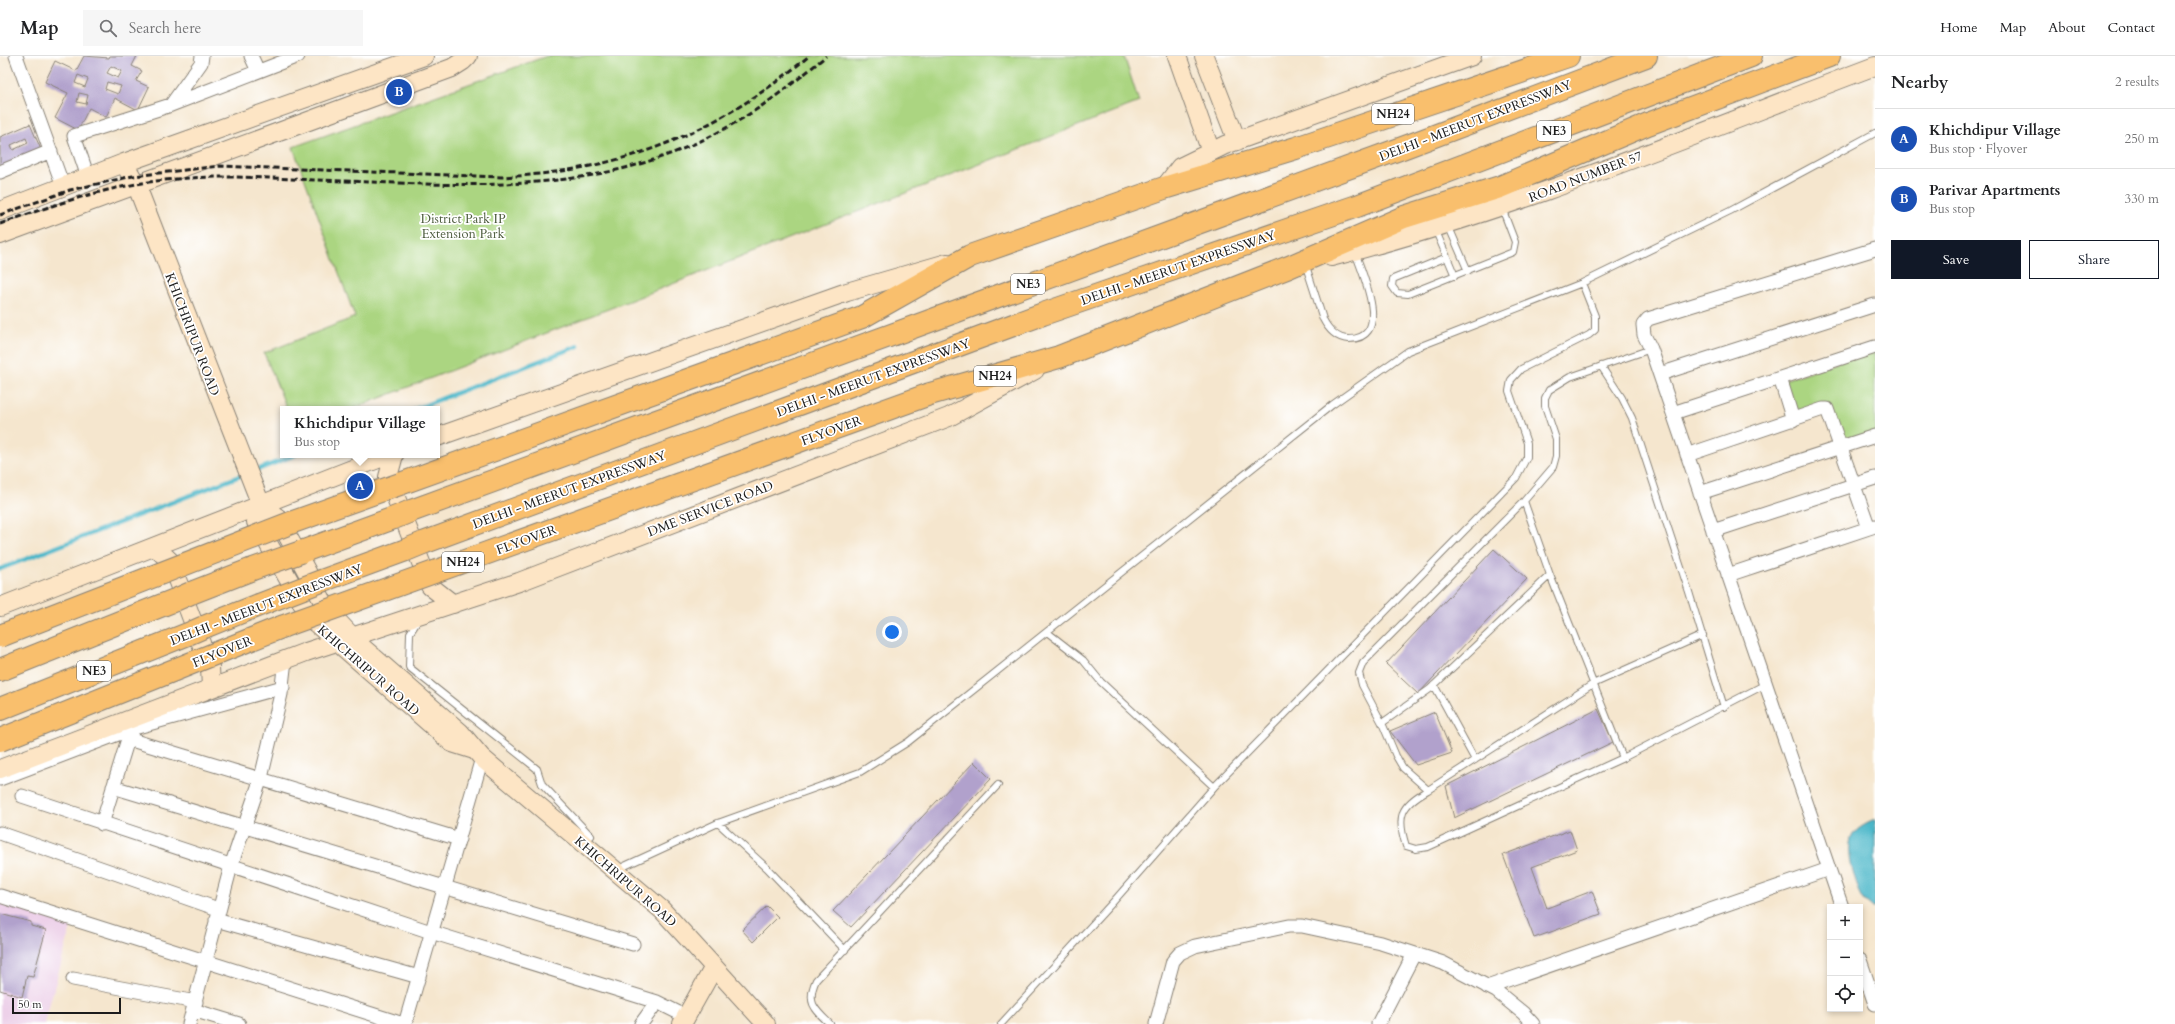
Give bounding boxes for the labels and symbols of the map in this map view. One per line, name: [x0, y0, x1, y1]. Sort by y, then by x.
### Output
street label: DELHI - MEERUT EXPRESSWAY: [1377, 76, 1574, 166]
pin: B: [386, 77, 412, 107]
road number: NH24: [1372, 104, 1414, 124]
road number: NE3: [1537, 121, 1571, 141]
street label: ROAD NUMBER 57: [1526, 147, 1645, 207]
park label: District Park IP Extension Park: [420, 210, 506, 243]
street label: DELHI - MEERUT EXPRESSWAY: [1079, 226, 1278, 310]
street label: KHICHRIPUR ROAD: [160, 270, 224, 398]
road number: NE3: [1011, 274, 1045, 294]
street label: DELHI - MEERUT EXPRESSWAY: [774, 334, 973, 421]
road number: NH24: [974, 366, 1016, 386]
street label: FLYOVER: [799, 412, 864, 450]
street label: DELHI - MEERUT EXPRESSWAY: [470, 446, 669, 533]
pin: A: [347, 471, 373, 501]
street label: DME SERVICE ROAD: [645, 477, 776, 541]
street label: FLYOVER: [494, 521, 559, 559]
road number: NH24: [442, 552, 484, 572]
street label: DELHI - MEERUT EXPRESSWAY: [168, 560, 365, 650]
street label: KHICHRIPUR ROAD: [313, 621, 423, 720]
your location: [882, 622, 902, 642]
street label: FLYOVER: [190, 632, 255, 672]
road number: NE3: [77, 661, 111, 681]
street label: KHICHRIPUR ROAD: [570, 832, 680, 931]
scale bar: [12, 996, 121, 1015]

